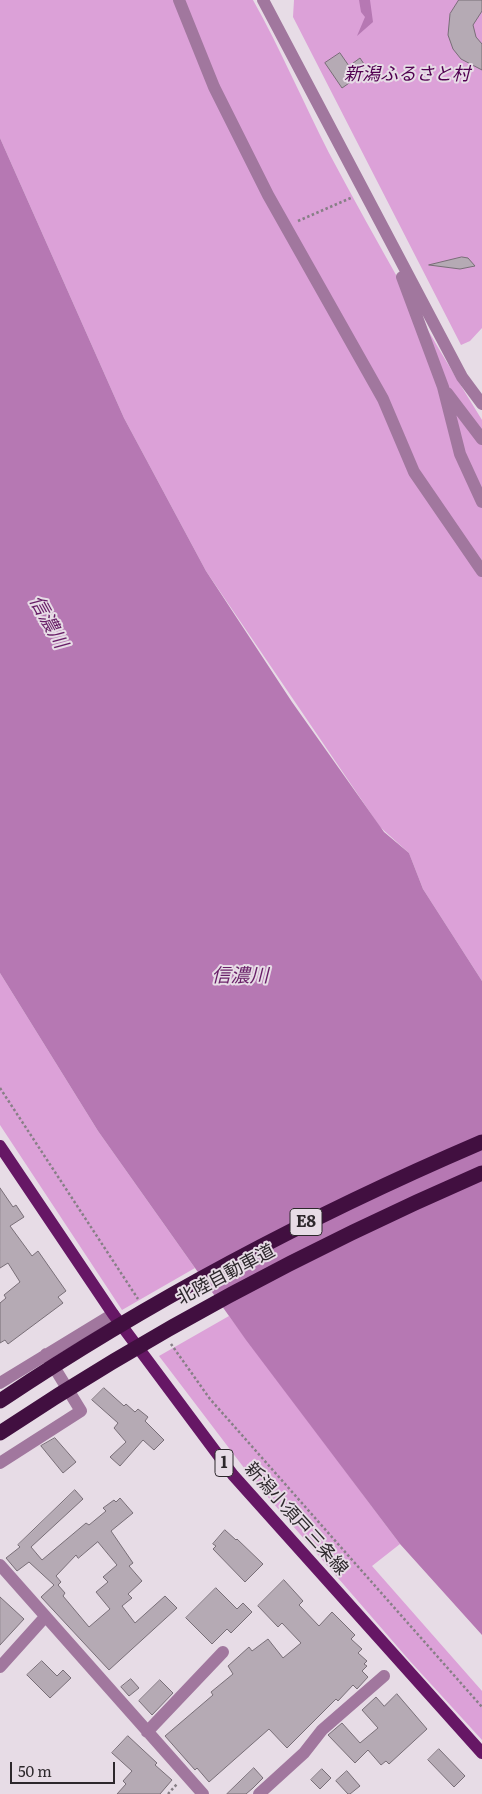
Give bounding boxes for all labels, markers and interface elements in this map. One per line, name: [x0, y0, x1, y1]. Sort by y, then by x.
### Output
park label: 新潟ふるさと村: [344, 64, 470, 86]
water label: 信濃川: [24, 592, 72, 652]
water label: 信濃川: [212, 965, 268, 987]
road number: E8: [290, 1208, 322, 1236]
street label: 北陸自動車道: [173, 1240, 279, 1310]
road number: 1: [215, 1450, 233, 1476]
street label: 新潟小須戸三条線: [240, 1458, 352, 1580]
scale bar: [12, 1752, 118, 1784]
text: 50 m: [18, 1759, 52, 1782]

